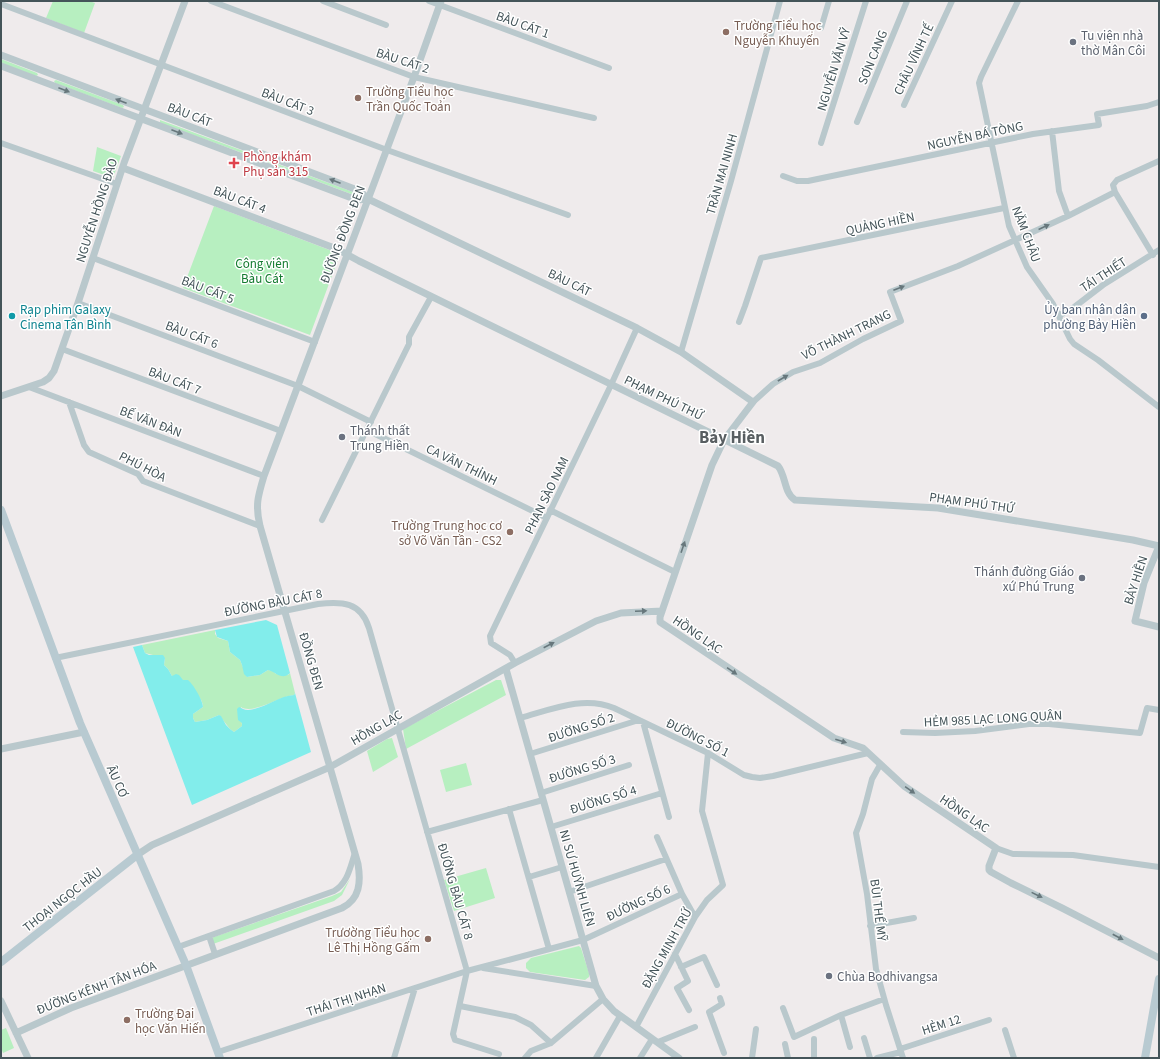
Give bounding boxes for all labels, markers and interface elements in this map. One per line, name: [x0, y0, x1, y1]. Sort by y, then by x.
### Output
street label: BÀU CÁT 1: [494, 7, 552, 43]
place label: Trường Tiểu học Nguyễn Khuyến: [734, 17, 822, 50]
street label: CHÂU VĨNH TẾ: [889, 21, 938, 98]
street label: NGUYỄN VĂN VỸ: [813, 25, 855, 113]
marker: Trường Tiểu học Nguyễn Khuyến: [721, 27, 731, 37]
street label: SƠN CANG: [854, 27, 892, 87]
place label: Tu viện nhà thờ Mân Côi: [1081, 27, 1146, 60]
marker: Tu viện nhà thờ Mân Côi: [1068, 37, 1078, 47]
street label: BÀU CÁT 2: [374, 44, 432, 78]
place label: Trường Tiểu học Trần Quốc Toản: [366, 83, 454, 116]
street label: BÀU CÁT 3: [259, 84, 317, 120]
one-way arrow: [58, 87, 70, 93]
marker: Trường Tiểu học Trần Quốc Toản: [353, 93, 363, 103]
one-way arrow: [115, 97, 127, 103]
street label: BÀU CÁT: [165, 98, 214, 132]
street label: NGUYỄN BÁ TÒNG: [926, 117, 1025, 155]
one-way arrow: [172, 130, 184, 136]
street label: TRẦN MAI NINH: [702, 132, 742, 217]
place label: Phòng khám Phụ sản 315: [243, 148, 312, 181]
street label: NGUYỄN HỒNG ĐÀO: [72, 156, 122, 265]
marker: Phòng khám Phụ sản 315: [228, 157, 240, 169]
one-way arrow: [328, 177, 340, 183]
street label: BÀU CÁT 4: [211, 182, 269, 218]
street label: ĐƯỜNG ĐỒNG ĐEN: [316, 183, 370, 286]
street label: NĂM CHÂU: [1007, 204, 1045, 265]
street label: QUẢNG HIỀN: [844, 208, 916, 240]
one-way arrow: [1039, 224, 1050, 230]
street label: TÁI THIẾT: [1077, 253, 1130, 297]
park label: Công viên Bàu Cát: [235, 255, 289, 288]
street label: BÀU CÁT: [545, 265, 594, 301]
street label: BÀU CÁT 5: [179, 272, 237, 308]
one-way arrow: [893, 285, 905, 291]
place label: Rạp phim Galaxy Cinema Tân Bình: [20, 301, 111, 334]
place label: Ủy ban nhân dân phường Bảy Hiền: [1043, 301, 1136, 334]
street label: VÕ THÀNH TRANG: [799, 305, 894, 364]
marker: Rạp phim Galaxy Cinema Tân Bình: [7, 311, 17, 321]
marker: Ủy ban nhân dân phường Bảy Hiền: [1139, 311, 1149, 321]
street label: BÀU CÁT 6: [163, 317, 221, 353]
street label: BÀU CÁT 7: [146, 363, 204, 399]
street label: PHẠM PHÚ THỨ: [621, 371, 706, 425]
one-way arrow: [777, 374, 789, 381]
street label: BẾ VĂN ĐÀN: [117, 402, 184, 442]
place label: Thánh thất Trung Hiền: [350, 422, 410, 455]
district label: Bảy Hiền: [699, 426, 765, 450]
marker: Thánh thất Trung Hiền: [337, 432, 347, 442]
street label: CA VĂN THỈNH: [423, 440, 500, 490]
street label: PHÚ HÒA: [116, 447, 170, 487]
street label: PHAN SÀO NAM: [520, 454, 573, 537]
street label: PHẠM PHÚ THỨ: [928, 488, 1016, 518]
place label: Trường Trung học cơ sở Võ Văn Tần - CS2: [391, 517, 502, 550]
marker: Trường Trung học cơ sở Võ Văn Tần - CS2: [505, 527, 515, 537]
one-way arrow: [680, 541, 686, 553]
street label: BẢY HIỀN: [1120, 554, 1152, 607]
place label: Thánh đường Giáo xứ Phú Trung: [974, 563, 1074, 596]
marker: Thánh đường Giáo xứ Phú Trung: [1077, 573, 1087, 583]
street label: ĐƯỜNG BÀU CÁT 8: [222, 585, 324, 621]
one-way arrow: [635, 608, 647, 615]
street label: HỒNG LẠC: [669, 611, 726, 658]
street label: ĐỒNG ĐEN: [294, 630, 328, 692]
one-way arrow: [544, 642, 555, 648]
one-way arrow: [727, 667, 737, 675]
street label: HỒNG LẠC: [347, 706, 406, 750]
street label: HẺM 985 LẠC LONG QUÂN: [923, 706, 1063, 732]
street label: ĐƯỜNG SỐ 2: [546, 709, 617, 747]
street label: ĐƯỜNG SỐ 1: [663, 714, 732, 762]
one-way arrow: [835, 738, 847, 744]
street label: ĐƯỜNG SỐ 3: [547, 750, 618, 788]
street label: ÂU CƠ: [102, 762, 132, 801]
street label: ĐƯỜNG SỐ 4: [568, 781, 639, 819]
one-way arrow: [905, 786, 915, 794]
street label: HỒNG LẠC: [936, 790, 993, 837]
street label: NI SƯ HUỲNH LIÊN: [555, 828, 599, 929]
street label: ĐƯỜNG BÀU CÁT 8: [433, 841, 477, 942]
street label: THOẠI NGỌC HẦU: [19, 863, 106, 936]
street label: BÙI THẾ MỸ: [865, 878, 891, 943]
street label: ĐƯỜNG SỐ 6: [603, 880, 674, 926]
one-way arrow: [1031, 892, 1042, 898]
street label: ĐẶNG MINH TRỨ: [637, 905, 697, 992]
place label: Trươờng Tiểu học Lê Thị Hồng Gấm: [325, 924, 420, 957]
marker: Trươờng Tiểu học Lê Thị Hồng Gấm: [423, 934, 433, 944]
one-way arrow: [1113, 934, 1124, 940]
street label: ĐƯỜNG KÊNH TÂN HÓA: [34, 956, 160, 1019]
place label: Chùa Bodhivangsa: [837, 968, 938, 986]
marker: Chùa Bodhivangsa: [824, 971, 834, 981]
street label: THÁI THỊ NHẠN: [304, 979, 388, 1021]
place label: Trường Đại học Văn Hiến: [135, 1005, 206, 1038]
street label: HẺM 12: [919, 1010, 963, 1040]
marker: Trường Đại học Văn Hiến: [122, 1015, 132, 1025]

